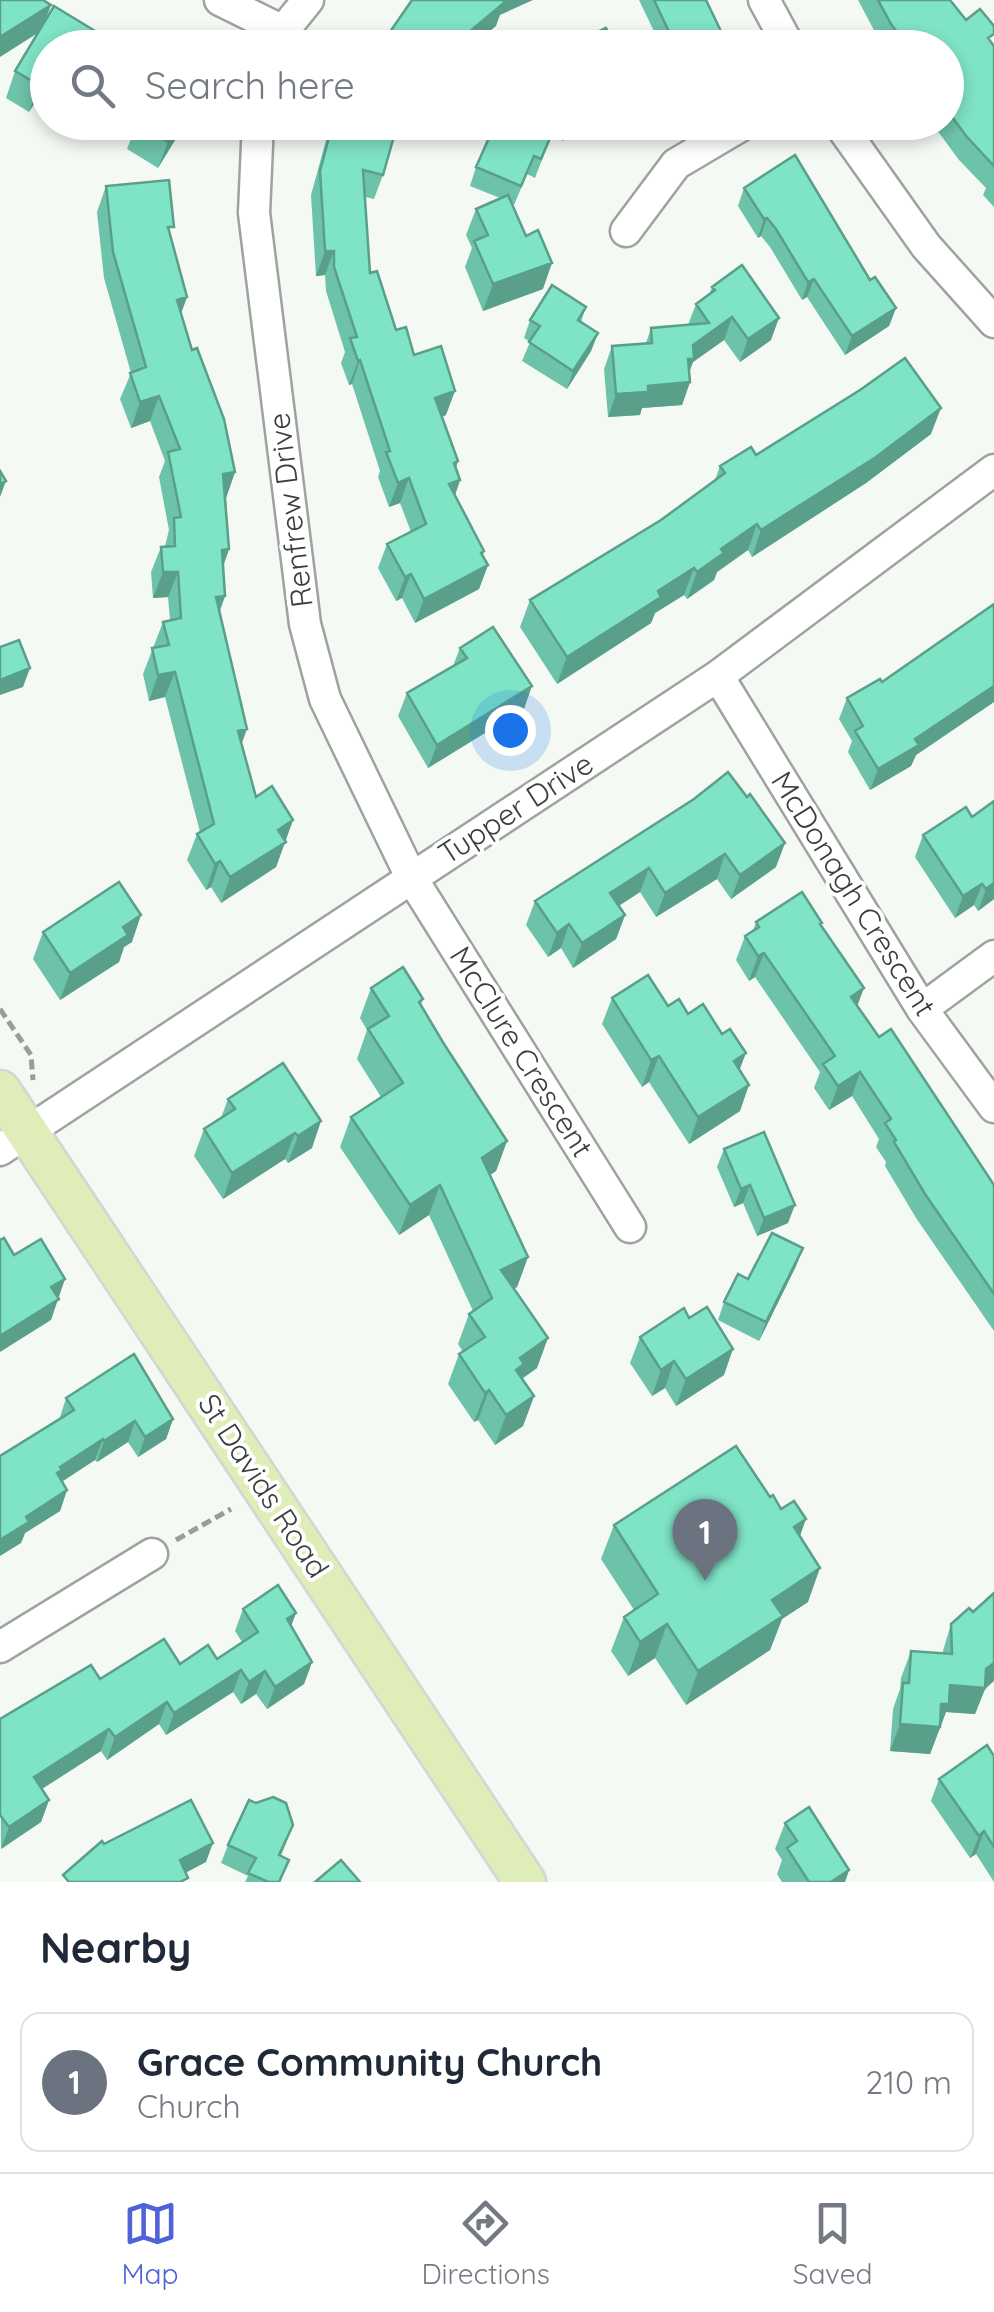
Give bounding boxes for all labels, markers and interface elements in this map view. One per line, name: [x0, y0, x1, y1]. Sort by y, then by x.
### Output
search box: [30, 30, 964, 140]
icon: search: [65, 58, 120, 113]
text: Search here: [145, 61, 355, 109]
street label: Renfrew Drive: [259, 411, 321, 610]
your location: [485, 705, 536, 756]
street label: Tupper Drive: [431, 744, 600, 872]
street label: McDonagh Crescent: [763, 764, 944, 1023]
street label: McClure Crescent: [442, 939, 602, 1164]
street label: St Davids Road: [190, 1386, 337, 1585]
pin: 1: [672, 1498, 738, 1581]
text: Nearby: [40, 1921, 191, 1974]
text: Grace Community Church: [137, 2038, 602, 2086]
text: 1: [68, 2062, 81, 2102]
text: 210 m: [865, 2062, 952, 2102]
text: Church: [137, 2086, 241, 2126]
tab: Map: [121, 2196, 179, 2291]
tab: Directions: [421, 2196, 550, 2291]
tab: Saved: [793, 2196, 873, 2291]

